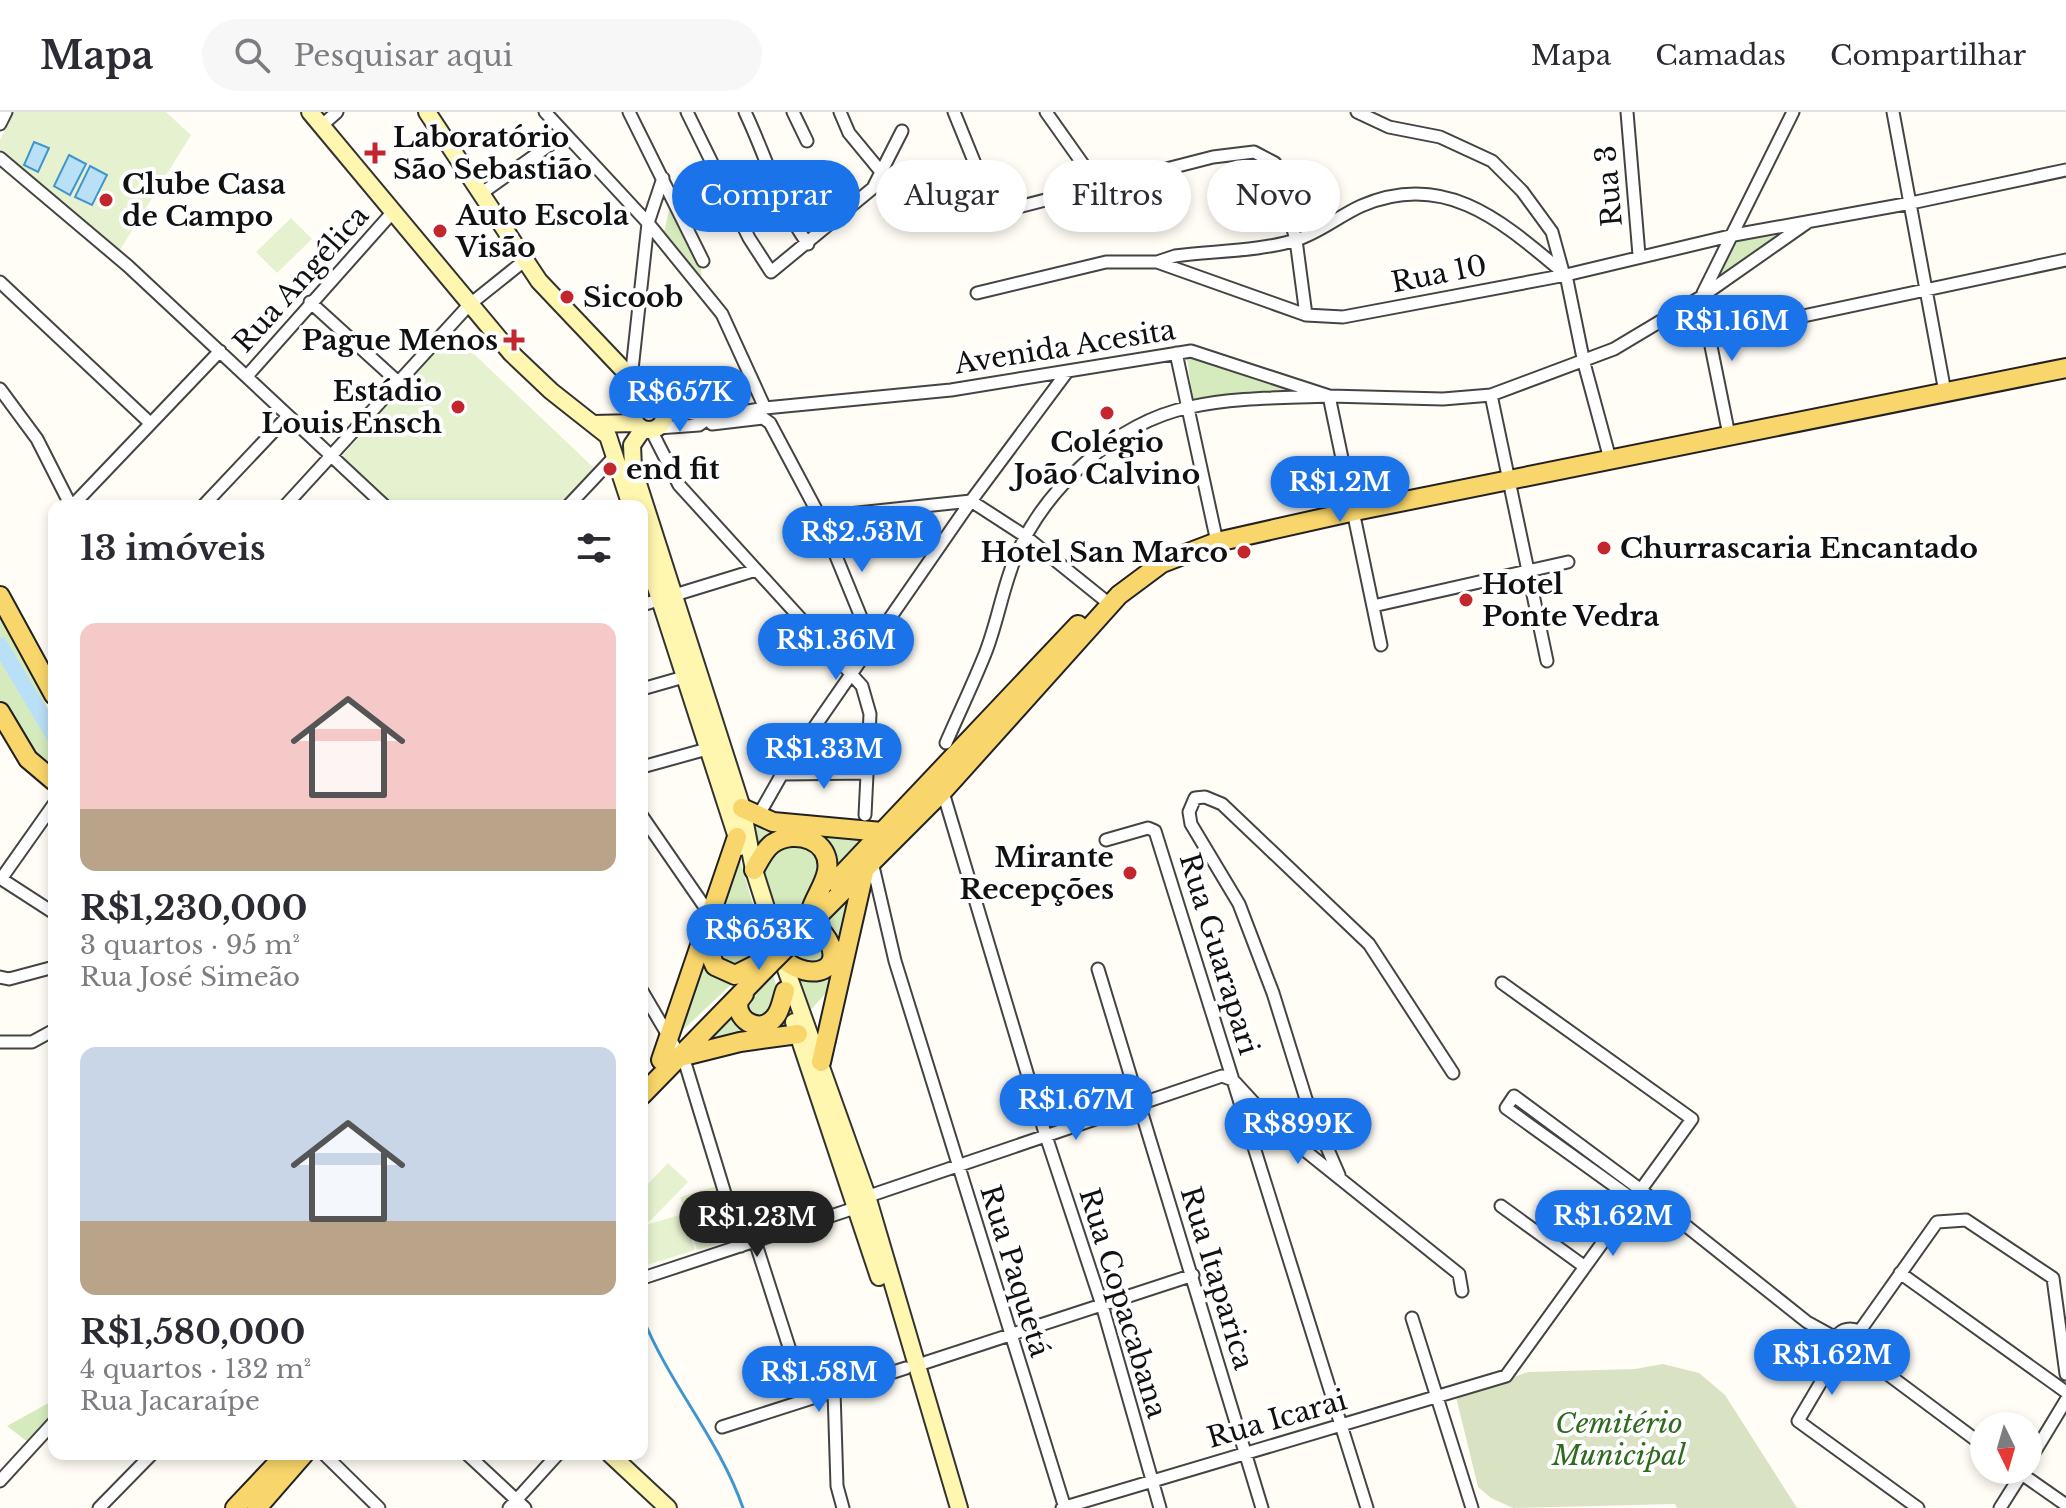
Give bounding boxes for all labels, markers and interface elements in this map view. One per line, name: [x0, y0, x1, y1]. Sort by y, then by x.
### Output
search box: [202, 19, 762, 91]
text: Mapa: [40, 32, 154, 79]
icon: search: [230, 33, 274, 77]
text: Pesquisar aqui: [294, 37, 513, 74]
text: Mapa: [1531, 38, 1611, 73]
text: Camadas: [1655, 38, 1786, 73]
text: Compartilhar: [1830, 38, 2026, 73]
place label: Laboratório São Sebastião: [393, 120, 592, 187]
marker: Laboratório São Sebastião: [364, 142, 386, 164]
street label: Rua 3: [1588, 144, 1630, 228]
chip: Comprar: [672, 160, 860, 232]
chip: Alugar: [876, 160, 1027, 232]
chip: Filtros: [1043, 160, 1191, 232]
chip: Novo: [1207, 160, 1340, 232]
place label: Clube Casa de Campo: [122, 167, 286, 234]
marker: Clube Casa de Campo: [97, 191, 115, 209]
street label: Rua Angélica: [226, 198, 376, 360]
place label: Auto Escola Visão: [455, 198, 629, 265]
marker: Auto Escola Visão: [431, 222, 449, 240]
street label: Rua 10: [1388, 248, 1490, 300]
place label: Sicoob: [583, 280, 683, 315]
marker: Sicoob: [558, 288, 576, 306]
pin: R$1.16M: [1658, 295, 1806, 363]
text: R$1.16M: [1675, 305, 1789, 337]
street label: Avenida Acesita: [951, 312, 1178, 382]
place label: Pague Menos: [302, 323, 498, 358]
marker: Pague Menos: [505, 331, 523, 349]
pin: R$657K: [615, 366, 745, 434]
place label: Estádio Louis Ensch: [261, 374, 442, 441]
text: R$657K: [627, 376, 733, 408]
marker: Estádio Louis Ensch: [449, 398, 467, 416]
marker: Colégio João Calvino: [1098, 404, 1116, 422]
place label: Colégio João Calvino: [1009, 425, 1200, 492]
place label: end fit: [626, 452, 720, 487]
pin: R$1.2M: [1275, 456, 1405, 524]
marker: end fit: [601, 460, 619, 478]
text: R$1.2M: [1289, 466, 1391, 498]
pin: R$2.53M: [788, 506, 936, 574]
text: R$2.53M: [800, 516, 924, 548]
icon: filters: [572, 526, 616, 570]
text: 13 imóveis: [80, 527, 266, 569]
place label: Churrascaria Encantado: [1620, 531, 1978, 566]
place label: Hotel San Marco: [981, 535, 1228, 570]
marker: Churrascaria Encantado: [1595, 539, 1613, 557]
marker: Hotel San Marco: [1235, 543, 1253, 561]
place label: Hotel Ponte Vedra: [1482, 567, 1660, 634]
marker: Hotel Ponte Vedra: [1457, 591, 1475, 609]
pin: R$1.36M: [762, 614, 910, 682]
text: R$1.36M: [776, 624, 896, 656]
icon: home: [276, 675, 420, 819]
pin: R$1.33M: [750, 723, 898, 791]
text: R$1.33M: [765, 733, 883, 765]
place label: Mirante Recepções: [960, 840, 1114, 907]
street label: Rua Guarapari: [1172, 849, 1266, 1059]
marker: Mirante Recepções: [1121, 864, 1139, 882]
text: R$1,230,000: [80, 887, 307, 929]
pin: R$653K: [694, 904, 824, 972]
text: R$653K: [705, 914, 813, 946]
text: 3 quartos · 95 m²: [80, 929, 300, 961]
text: Rua José Simeão: [80, 961, 300, 993]
pin: R$1.67M: [1002, 1074, 1150, 1142]
text: R$1.67M: [1018, 1084, 1134, 1116]
pin: R$899K: [1233, 1098, 1363, 1166]
icon: home: [276, 1099, 420, 1243]
text: R$899K: [1243, 1108, 1353, 1140]
street label: Rua Paquetá: [972, 1181, 1058, 1362]
street label: Rua Itaparica: [1173, 1182, 1262, 1374]
street label: Rua Copacabana: [1071, 1184, 1175, 1423]
pin: R$1.62M: [1539, 1190, 1687, 1258]
pin: R$1.23M: [683, 1191, 831, 1259]
text: R$1.62M: [1553, 1200, 1673, 1232]
text: R$1.23M: [697, 1201, 817, 1233]
text: R$1,580,000: [80, 1311, 305, 1353]
pin: R$1.62M: [1758, 1329, 1906, 1397]
text: R$1.62M: [1772, 1339, 1892, 1371]
pin: R$1.58M: [745, 1346, 893, 1414]
text: 4 quartos · 132 m²: [80, 1353, 311, 1385]
text: R$1.58M: [760, 1356, 878, 1388]
street label: Rua Icarai: [1203, 1382, 1351, 1456]
text: Rua Jacaraípe: [80, 1385, 260, 1417]
park label: Cemitério Municipal: [1551, 1406, 1686, 1473]
north arrow: [1970, 1412, 2042, 1484]
map controls: [1970, 1412, 2042, 1484]

